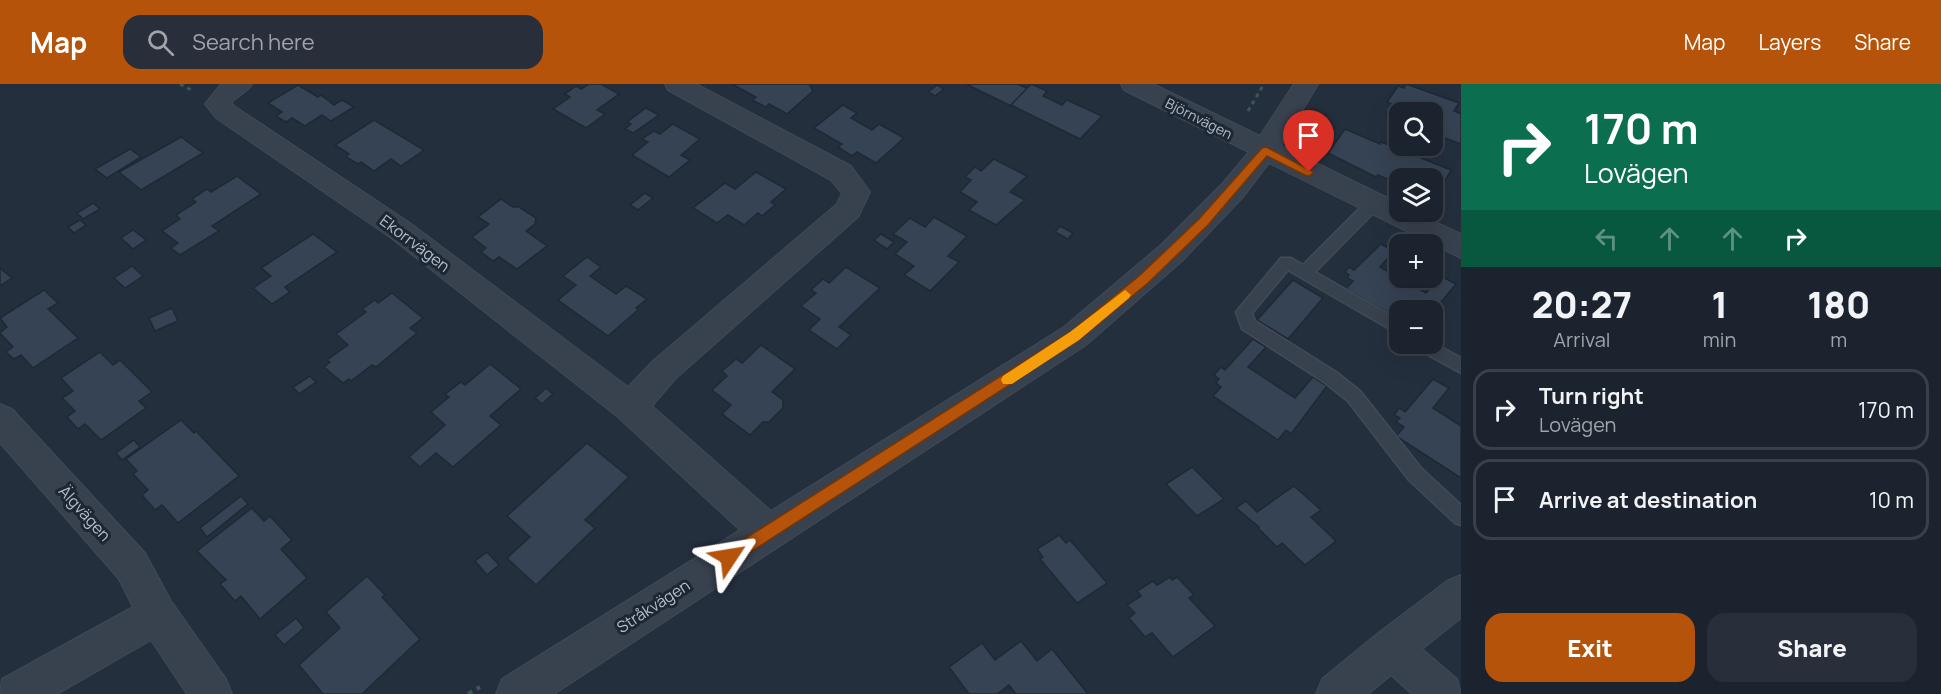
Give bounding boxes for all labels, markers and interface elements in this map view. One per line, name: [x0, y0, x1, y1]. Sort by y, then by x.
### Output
search box: [123, 15, 543, 69]
text: Map: [30, 23, 87, 61]
icon: search: [144, 26, 177, 59]
text: Search here: [192, 27, 315, 57]
text: Map: [1684, 28, 1725, 56]
text: Layers: [1758, 28, 1821, 56]
text: Share: [1854, 28, 1911, 56]
street label: Björnvägen: [1162, 93, 1236, 143]
text: 170 m: [1584, 99, 1699, 157]
map controls: [1389, 102, 1443, 354]
button: search: [1389, 102, 1443, 156]
icon: right: [1485, 108, 1563, 186]
pin: [1283, 110, 1334, 172]
icon: arrive: [1292, 119, 1325, 152]
text: Lovägen: [1584, 154, 1689, 191]
button: layers: [1389, 168, 1443, 222]
street label: Ekorrvägen: [375, 209, 455, 277]
icon: left: [1590, 222, 1623, 255]
icon: ahead: [1653, 222, 1686, 255]
icon: ahead: [1716, 222, 1749, 255]
icon: right: [1779, 222, 1812, 255]
button: +: [1389, 234, 1443, 288]
text: 20:27: [1532, 280, 1632, 329]
text: 1: [1711, 280, 1728, 329]
text: 180: [1807, 280, 1870, 329]
button: −: [1389, 300, 1443, 354]
text: Arrival: [1553, 326, 1610, 353]
text: min: [1703, 326, 1736, 353]
text: m: [1830, 326, 1847, 353]
text: Turn right: [1539, 381, 1644, 411]
icon: right: [1488, 393, 1521, 426]
text: 170 m: [1858, 395, 1914, 425]
text: Lovägen: [1539, 411, 1616, 438]
street label: Älgvägen: [54, 480, 116, 546]
icon: arrive: [1488, 483, 1521, 516]
text: Arrive at destination: [1539, 485, 1757, 515]
text: 10 m: [1869, 485, 1914, 515]
position arrow: [697, 525, 761, 589]
street label: Stråkvägen: [612, 574, 694, 638]
button: Exit: [1485, 613, 1695, 682]
button: Share: [1707, 613, 1917, 682]

